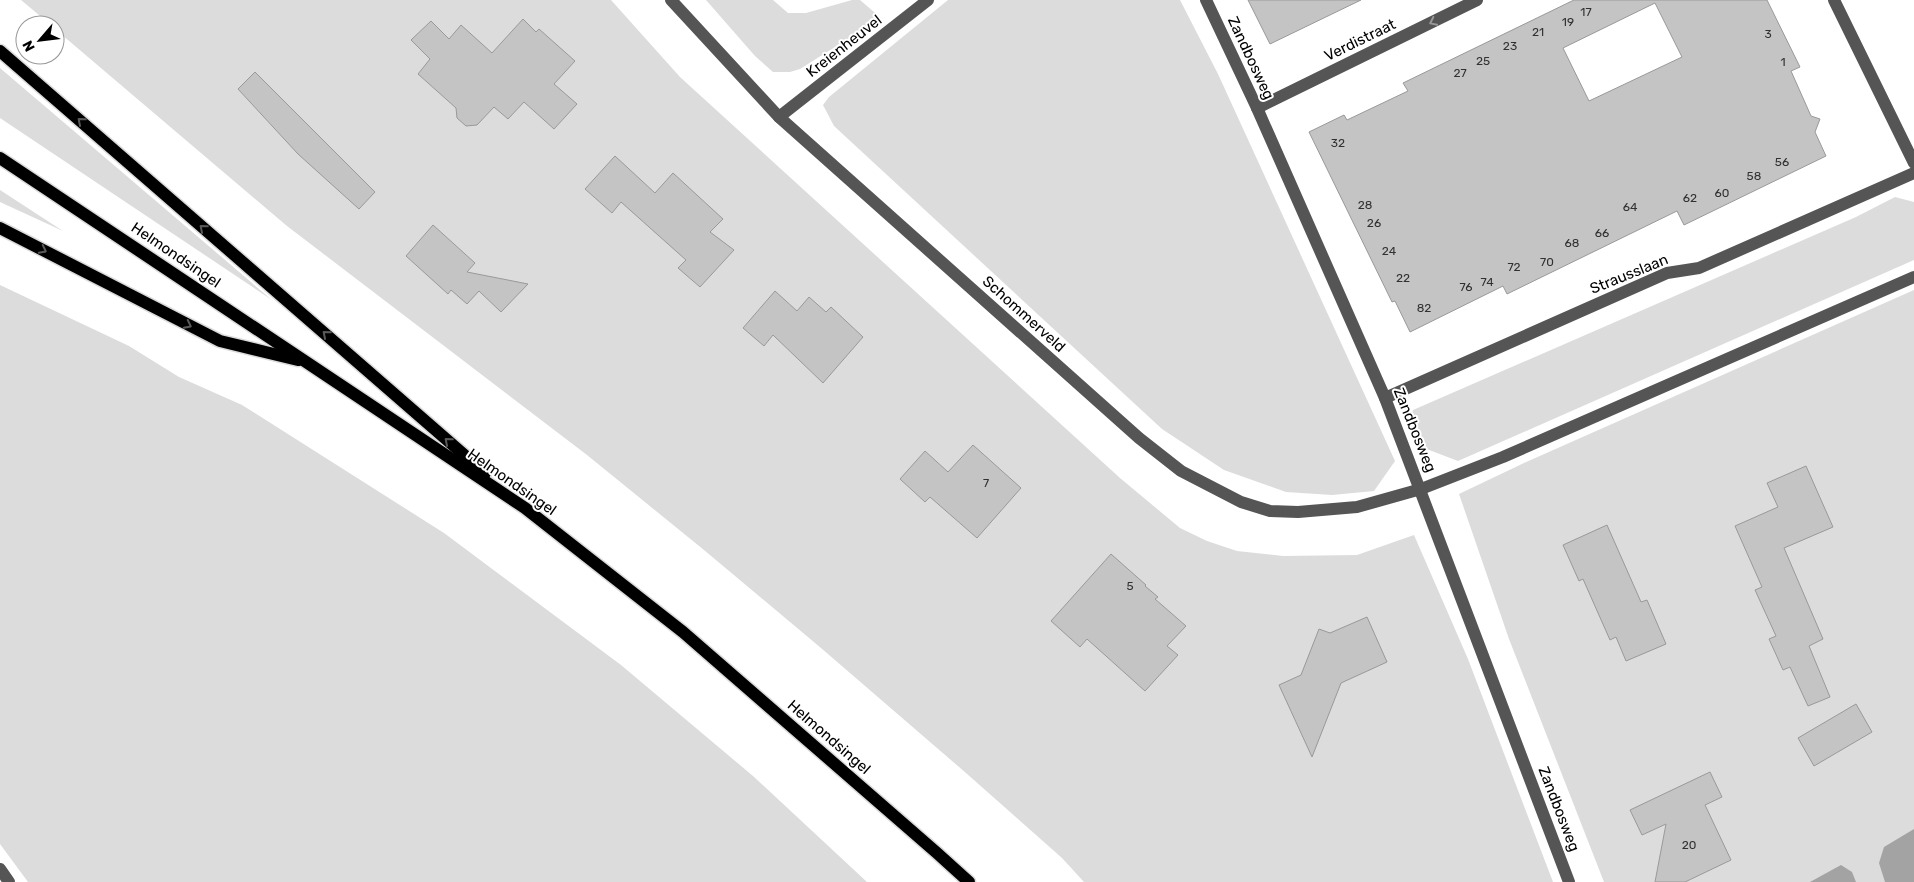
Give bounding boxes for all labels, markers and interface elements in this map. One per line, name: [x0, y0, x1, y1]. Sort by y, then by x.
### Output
house number: 17: [1580, 5, 1592, 19]
street label: Kreienheuvel: [803, 11, 885, 81]
street label: Zandbosweg: [1224, 14, 1278, 102]
north arrow: [15, 15, 65, 65]
street label: Verdistraat: [1321, 15, 1399, 65]
one-way arrow: [1429, 15, 1438, 26]
house number: 19: [1562, 15, 1574, 29]
house number: 21: [1532, 25, 1544, 39]
house number: 3: [1764, 27, 1772, 41]
text: N: [19, 37, 39, 54]
house number: 23: [1503, 39, 1517, 53]
house number: 25: [1476, 54, 1490, 68]
house number: 1: [1780, 55, 1786, 69]
house number: 27: [1453, 66, 1467, 80]
one-way arrow: [77, 118, 86, 127]
house number: 32: [1331, 136, 1345, 150]
house number: 56: [1775, 155, 1789, 169]
house number: 58: [1747, 169, 1761, 183]
house number: 60: [1715, 186, 1729, 200]
house number: 62: [1683, 191, 1697, 205]
house number: 28: [1358, 198, 1372, 212]
house number: 64: [1623, 200, 1638, 214]
house number: 26: [1367, 216, 1381, 230]
street label: Helmondsingel: [128, 218, 224, 292]
one-way arrow: [200, 224, 209, 233]
house number: 66: [1595, 226, 1609, 240]
house number: 68: [1565, 236, 1579, 250]
one-way arrow: [38, 244, 47, 254]
house number: 24: [1382, 244, 1397, 258]
street label: Strausslaan: [1587, 250, 1671, 298]
house number: 70: [1540, 255, 1554, 269]
house number: 72: [1507, 260, 1521, 274]
house number: 22: [1396, 271, 1410, 285]
street label: Schommerveld: [979, 272, 1069, 356]
house number: 74: [1480, 275, 1494, 289]
house number: 76: [1459, 280, 1473, 294]
house number: 82: [1417, 301, 1431, 315]
one-way arrow: [183, 319, 192, 329]
one-way arrow: [322, 331, 331, 340]
street label: Zandbosweg: [1390, 385, 1440, 475]
one-way arrow: [445, 438, 454, 447]
street label: Helmondsingel: [464, 445, 560, 519]
house number: 7: [983, 476, 989, 490]
house number: 5: [1126, 579, 1134, 593]
street label: Helmondsingel: [784, 696, 874, 778]
street label: Zandbosweg: [1535, 764, 1583, 854]
house number: 20: [1682, 838, 1696, 852]

